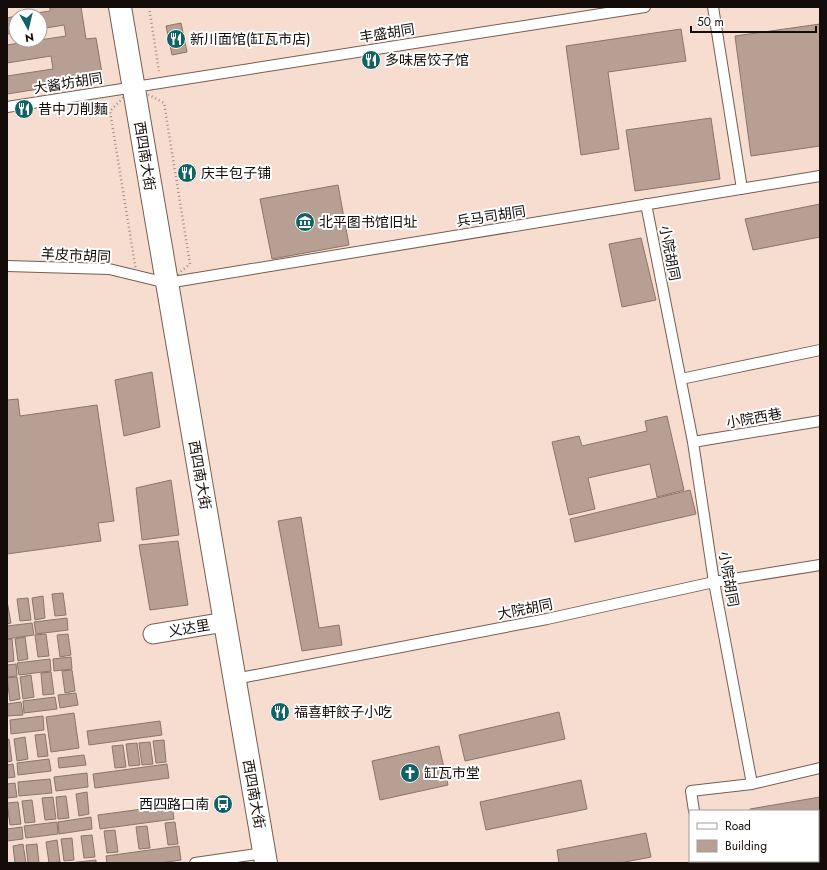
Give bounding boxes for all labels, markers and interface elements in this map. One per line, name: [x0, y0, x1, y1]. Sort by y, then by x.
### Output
north arrow: [8, 8, 48, 48]
scale bar: [691, 8, 816, 34]
text: 50 m: [697, 13, 724, 31]
street label: 丰盛胡同: [358, 19, 416, 47]
restaurant icon: 新川面馆(缸瓦市店): [165, 28, 187, 50]
text: N: [24, 29, 35, 46]
place label: 新川面馆(缸瓦市店): [190, 29, 311, 49]
restaurant icon: 多味居饺子馆: [360, 49, 382, 71]
place label: 多味居饺子馆: [385, 50, 469, 70]
street label: 大酱坊胡同: [32, 68, 104, 98]
restaurant icon: 昔中刀削麵: [13, 98, 35, 120]
place label: 昔中刀削麵: [38, 99, 108, 119]
street label: 西四南大街: [130, 120, 160, 192]
restaurant icon: 庆丰包子铺: [176, 162, 198, 184]
place label: 庆丰包子铺: [201, 163, 271, 183]
street label: 兵马司胡同: [455, 201, 527, 231]
museum icon: 北平图书馆旧址: [294, 211, 316, 233]
place label: 北平图书馆旧址: [319, 212, 417, 232]
street label: 小院胡同: [655, 224, 685, 282]
street label: 羊皮市胡同: [41, 243, 111, 267]
street label: 小院西巷: [725, 403, 783, 433]
street label: 西四南大街: [184, 439, 216, 511]
street label: 小院胡同: [714, 550, 744, 608]
street label: 大院胡同: [496, 594, 554, 624]
street label: 义达里: [167, 615, 211, 641]
restaurant icon: 福喜軒餃子小吃: [269, 701, 291, 723]
place label: 福喜軒餃子小吃: [294, 702, 392, 722]
street label: 西四南大街: [238, 758, 270, 830]
church icon: 缸瓦市堂: [399, 762, 421, 784]
place label: 缸瓦市堂: [424, 763, 480, 783]
bus stop icon: 西四路口南: [212, 793, 234, 815]
place label: 西四路口南: [139, 794, 209, 814]
legend: [689, 810, 819, 862]
text: Road: [725, 817, 751, 835]
text: Building: [725, 837, 767, 855]

